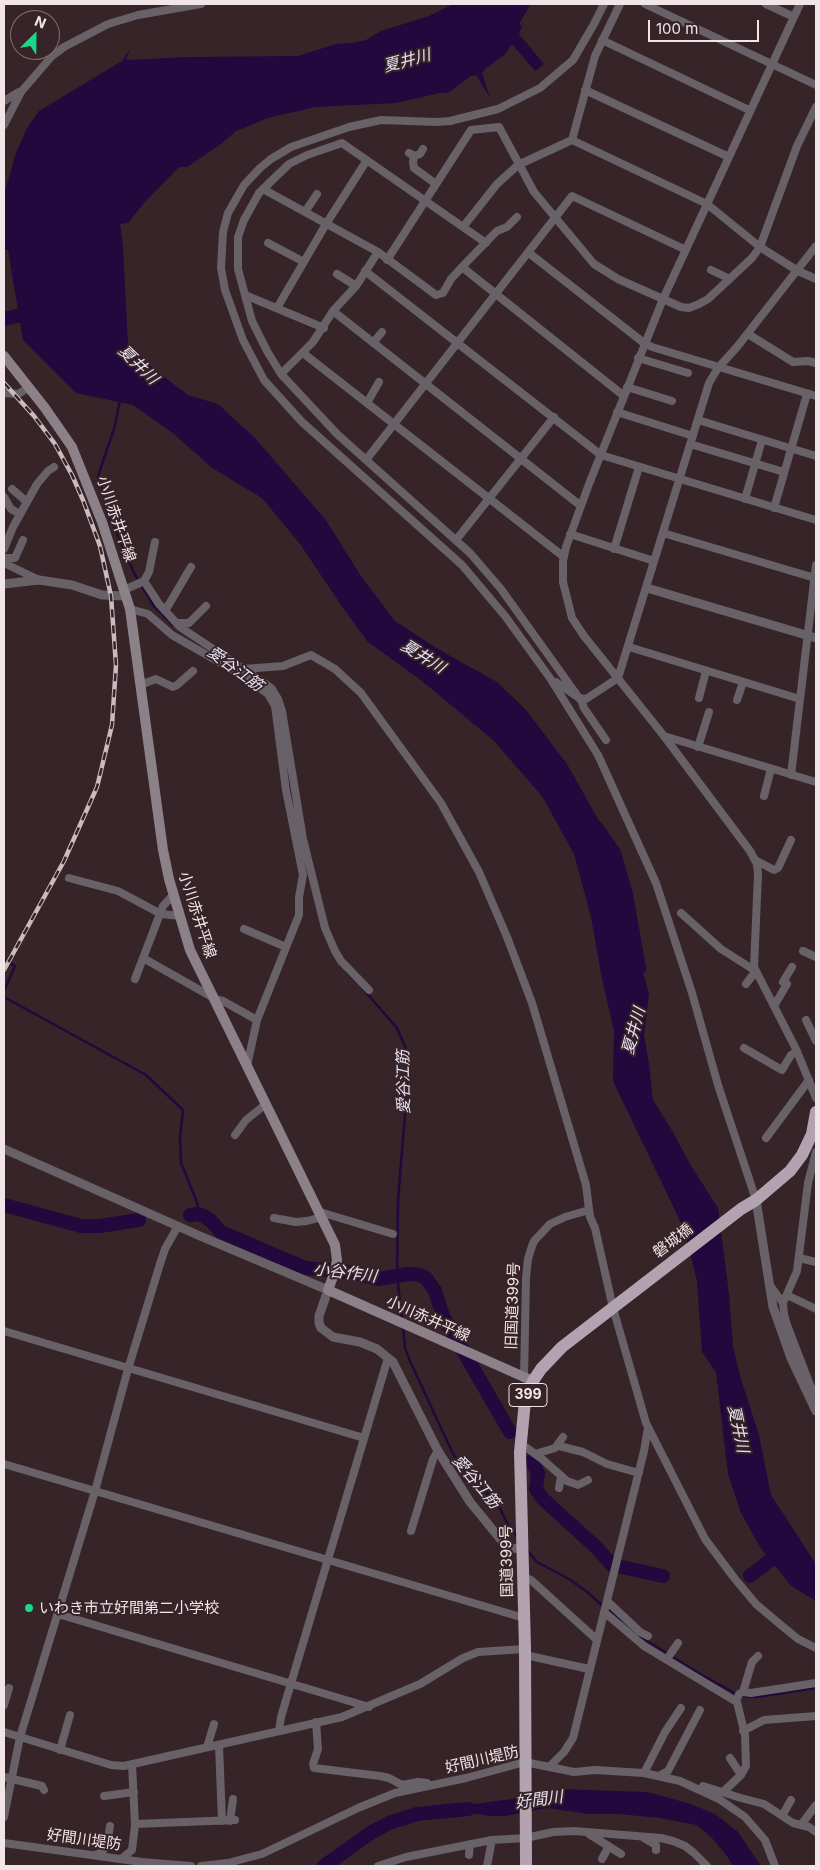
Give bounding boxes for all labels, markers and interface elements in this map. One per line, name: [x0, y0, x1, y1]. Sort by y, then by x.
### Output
north arrow: [10, 10, 60, 60]
scale bar: [650, 10, 761, 42]
text: N: [32, 12, 49, 32]
text: 100 m: [656, 19, 698, 38]
water label: 夏井川: [381, 46, 433, 76]
water label: 夏井川: [114, 341, 162, 389]
street label: 小川赤井平線: [93, 474, 139, 564]
water label: 夏井川: [398, 636, 448, 678]
water label: 愛谷江筋: [203, 642, 267, 696]
street label: 小川赤井平線: [175, 869, 219, 961]
water label: 夏井川: [619, 1005, 649, 1057]
water label: 愛谷江筋: [394, 1050, 414, 1114]
street label: 磐城橋: [650, 1220, 696, 1262]
water label: 小谷作川: [312, 1260, 378, 1286]
street label: 旧国道399号: [502, 1262, 524, 1350]
street label: 小川赤井平線: [383, 1292, 473, 1346]
road number: 399: [509, 1384, 547, 1406]
water label: 夏井川: [724, 1404, 752, 1454]
water label: 愛谷江筋: [448, 1451, 504, 1513]
street label: 国道399号: [497, 1524, 517, 1598]
place label: いわき市立好間第二小学校: [39, 1599, 219, 1617]
marker: いわき市立好間第二小学校: [23, 1602, 35, 1614]
street label: 好間川堤防: [443, 1743, 521, 1777]
water label: 好間川: [514, 1788, 564, 1812]
street label: 好間川堤防: [46, 1826, 122, 1854]

